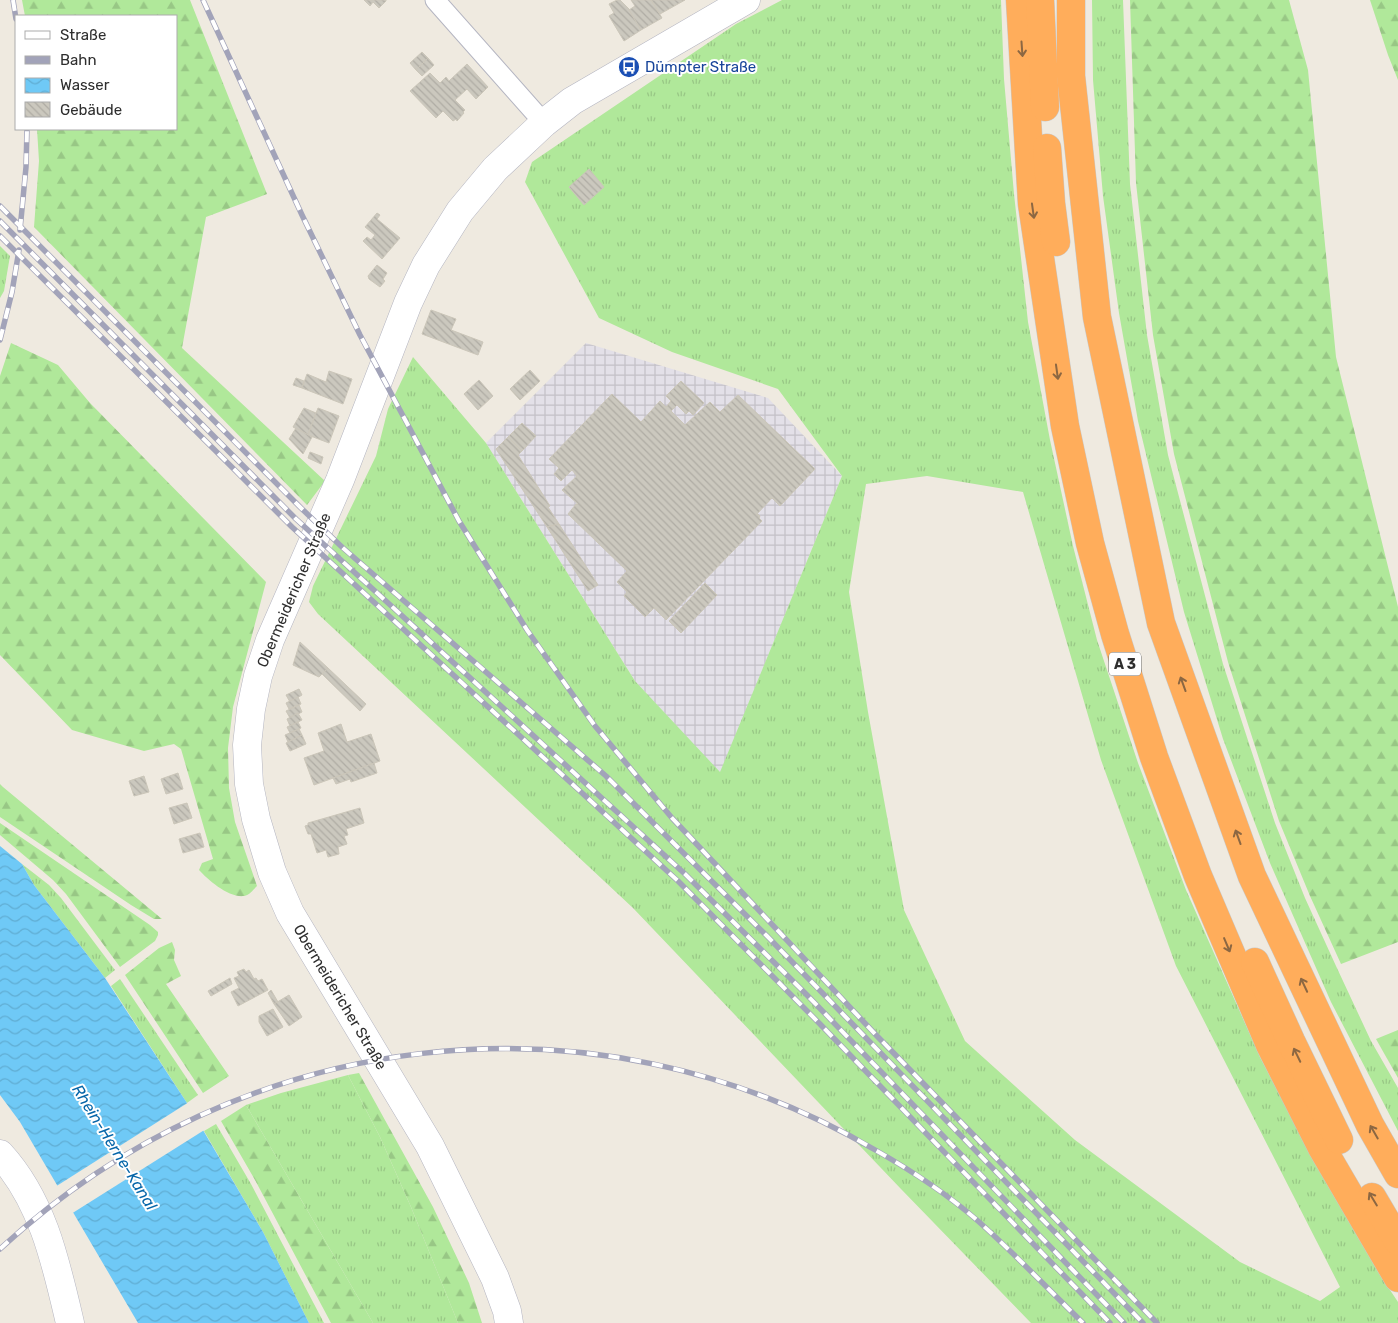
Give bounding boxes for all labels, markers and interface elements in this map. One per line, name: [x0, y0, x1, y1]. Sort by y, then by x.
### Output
legend: [15, 15, 178, 130]
text: Straße: [60, 26, 106, 44]
one-way arrow: [1017, 40, 1026, 56]
text: Bahn: [60, 51, 97, 69]
bus stop icon: Dümpter Straße: [617, 55, 641, 79]
place label: Dümpter Straße: [645, 58, 756, 76]
text: Wasser: [60, 76, 110, 94]
text: Gebäude: [60, 101, 122, 119]
one-way arrow: [1028, 202, 1038, 218]
one-way arrow: [1052, 363, 1062, 379]
street label: Obermeidericher Straße: [253, 510, 335, 670]
road number: A 3: [1109, 652, 1141, 676]
one-way arrow: [1178, 676, 1187, 692]
one-way arrow: [1233, 829, 1242, 845]
street label: Obermeidericher Straße: [289, 921, 391, 1073]
one-way arrow: [1223, 937, 1233, 952]
one-way arrow: [1299, 978, 1308, 993]
one-way arrow: [1292, 1048, 1302, 1063]
water label: Rhein-Herne-Kanal: [68, 1081, 162, 1215]
one-way arrow: [1368, 1125, 1378, 1139]
one-way arrow: [1368, 1192, 1378, 1206]

